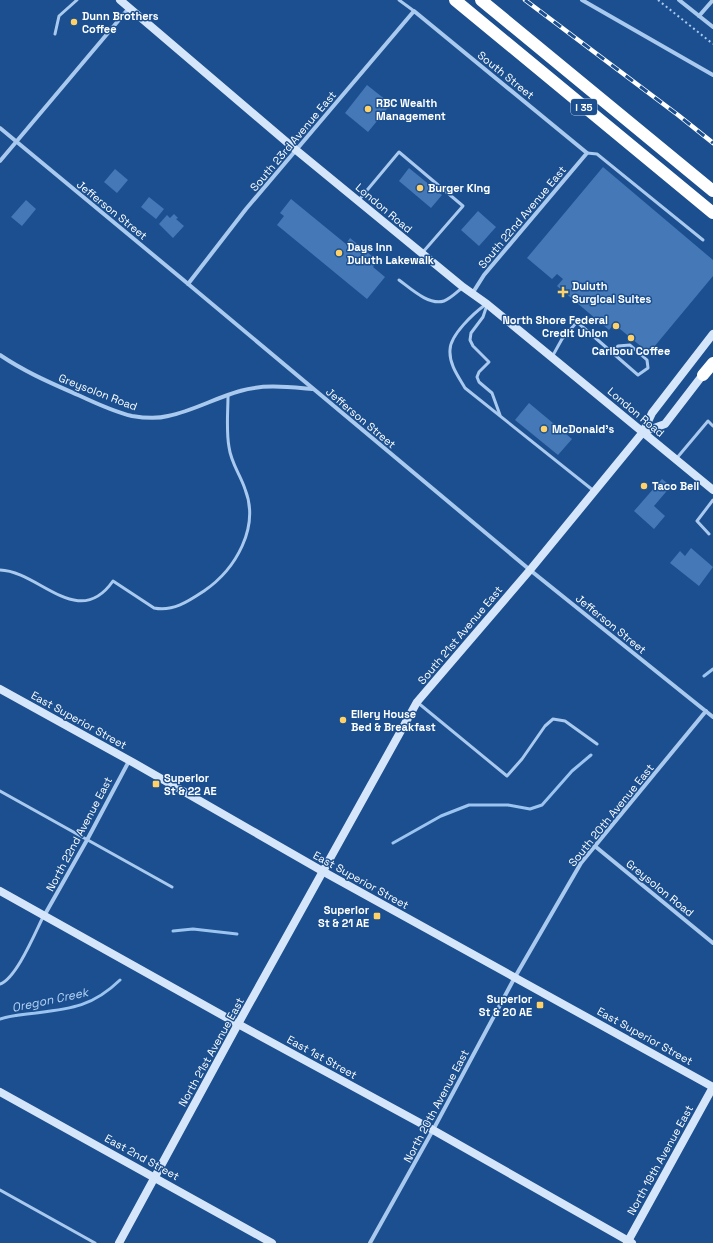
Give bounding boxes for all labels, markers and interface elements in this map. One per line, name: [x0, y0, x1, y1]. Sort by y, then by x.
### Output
place label: Dunn Brothers Coffee: [82, 9, 159, 36]
marker: Dunn Brothers Coffee: [69, 17, 79, 27]
street label: South Street: [475, 48, 537, 102]
street label: South 23rd Avenue East: [247, 88, 339, 194]
place label: RBC Wealth Management: [376, 96, 446, 123]
road number: I 35: [571, 99, 597, 115]
marker: RBC Wealth Management: [363, 104, 373, 114]
street label: South 22nd Avenue East: [475, 163, 569, 271]
street label: Jefferson Street: [74, 177, 150, 243]
street label: London Road: [353, 180, 415, 236]
place label: Burger King: [428, 181, 490, 195]
marker: Burger King: [415, 183, 425, 193]
place label: Days Inn Duluth Lakewalk: [347, 240, 435, 267]
marker: Days Inn Duluth Lakewalk: [334, 248, 344, 258]
place label: Duluth Surgical Suites: [572, 279, 652, 306]
marker: Duluth Surgical Suites: [557, 286, 569, 298]
place label: North Shore Federal Credit Union: [502, 313, 608, 340]
marker: North Shore Federal Credit Union: [611, 321, 621, 331]
marker: Caribou Coffee: [626, 333, 636, 343]
place label: Caribou Coffee: [592, 344, 670, 358]
street label: Greysolon Road: [57, 371, 139, 413]
street label: London Road: [605, 384, 667, 440]
street label: Jefferson Street: [323, 385, 399, 451]
place label: McDonald's: [552, 422, 614, 436]
marker: McDonald's: [539, 424, 549, 434]
place label: Taco Bell: [652, 479, 699, 493]
marker: Taco Bell: [639, 481, 649, 491]
street label: South 21st Avenue East: [415, 583, 505, 687]
street label: Jefferson Street: [573, 591, 649, 657]
street label: East Superior Street: [29, 688, 129, 752]
place label: Ellery House Bed & Breakfast: [351, 707, 436, 734]
marker: Ellery House Bed & Breakfast: [338, 715, 348, 725]
street label: South 20th Avenue East: [565, 761, 657, 869]
place label: Superior St & 22 AE: [164, 771, 217, 798]
street label: North 22nd Avenue East: [43, 774, 115, 894]
marker: Superior St & 22 AE: [151, 779, 161, 789]
street label: East Superior Street: [311, 848, 411, 912]
street label: Greysolon Road: [623, 856, 697, 920]
place label: Superior St & 21 AE: [318, 903, 370, 930]
marker: Superior St & 21 AE: [372, 911, 382, 921]
water label: Oregon Creek: [10, 984, 91, 1016]
place label: Superior St & 20 AE: [479, 992, 533, 1019]
street label: North 21st Avenue East: [175, 995, 247, 1109]
marker: Superior St & 20 AE: [535, 1000, 545, 1010]
street label: East Superior Street: [595, 1004, 695, 1068]
street label: East 1st Street: [285, 1032, 359, 1082]
street label: North 20th Avenue East: [400, 1047, 472, 1165]
street label: North 19th Avenue East: [624, 1103, 696, 1217]
street label: East 2nd Street: [102, 1131, 182, 1183]

